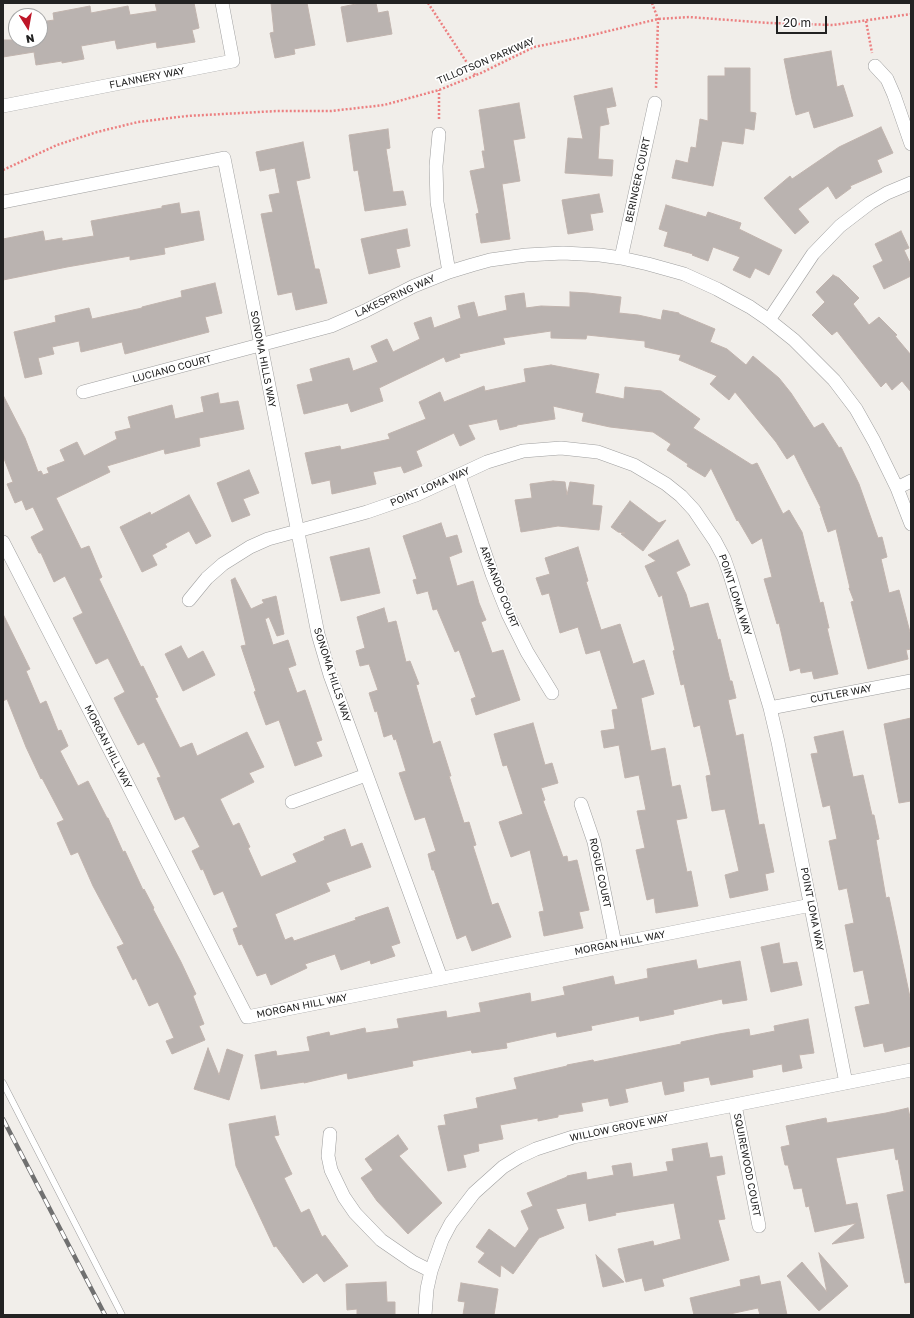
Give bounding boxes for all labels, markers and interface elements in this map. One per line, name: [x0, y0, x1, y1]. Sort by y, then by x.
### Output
north arrow: [8, 8, 48, 48]
scale bar: [778, 8, 829, 34]
text: 20 m: [783, 15, 811, 30]
text: N: [25, 32, 36, 46]
street label: TILLOTSON PARKWAY: [435, 35, 537, 87]
street label: FLANNERY WAY: [108, 65, 186, 91]
street label: BERINGER COURT: [623, 136, 653, 224]
street label: LAKESPRING WAY: [353, 272, 437, 320]
street label: SONOMA HILLS WAY: [248, 309, 278, 409]
street label: LUCIANO COURT: [131, 353, 213, 385]
street label: POINT LOMA WAY: [389, 465, 471, 509]
street label: ARMANDO COURT: [477, 544, 521, 630]
street label: POINT LOMA WAY: [716, 553, 754, 637]
street label: SONOMA HILLS WAY: [311, 626, 353, 724]
street label: CUTLER WAY: [809, 682, 873, 706]
street label: MORGAN HILL WAY: [82, 703, 134, 791]
street label: ROGUE COURT: [587, 837, 613, 909]
street label: POINT LOMA WAY: [798, 866, 826, 952]
street label: MORGAN HILL WAY: [574, 928, 666, 958]
street label: MORGAN HILL WAY: [256, 991, 348, 1021]
street label: WILLOW GROVE WAY: [569, 1112, 669, 1144]
street label: SQUIREWOOD COURT: [731, 1112, 763, 1218]

